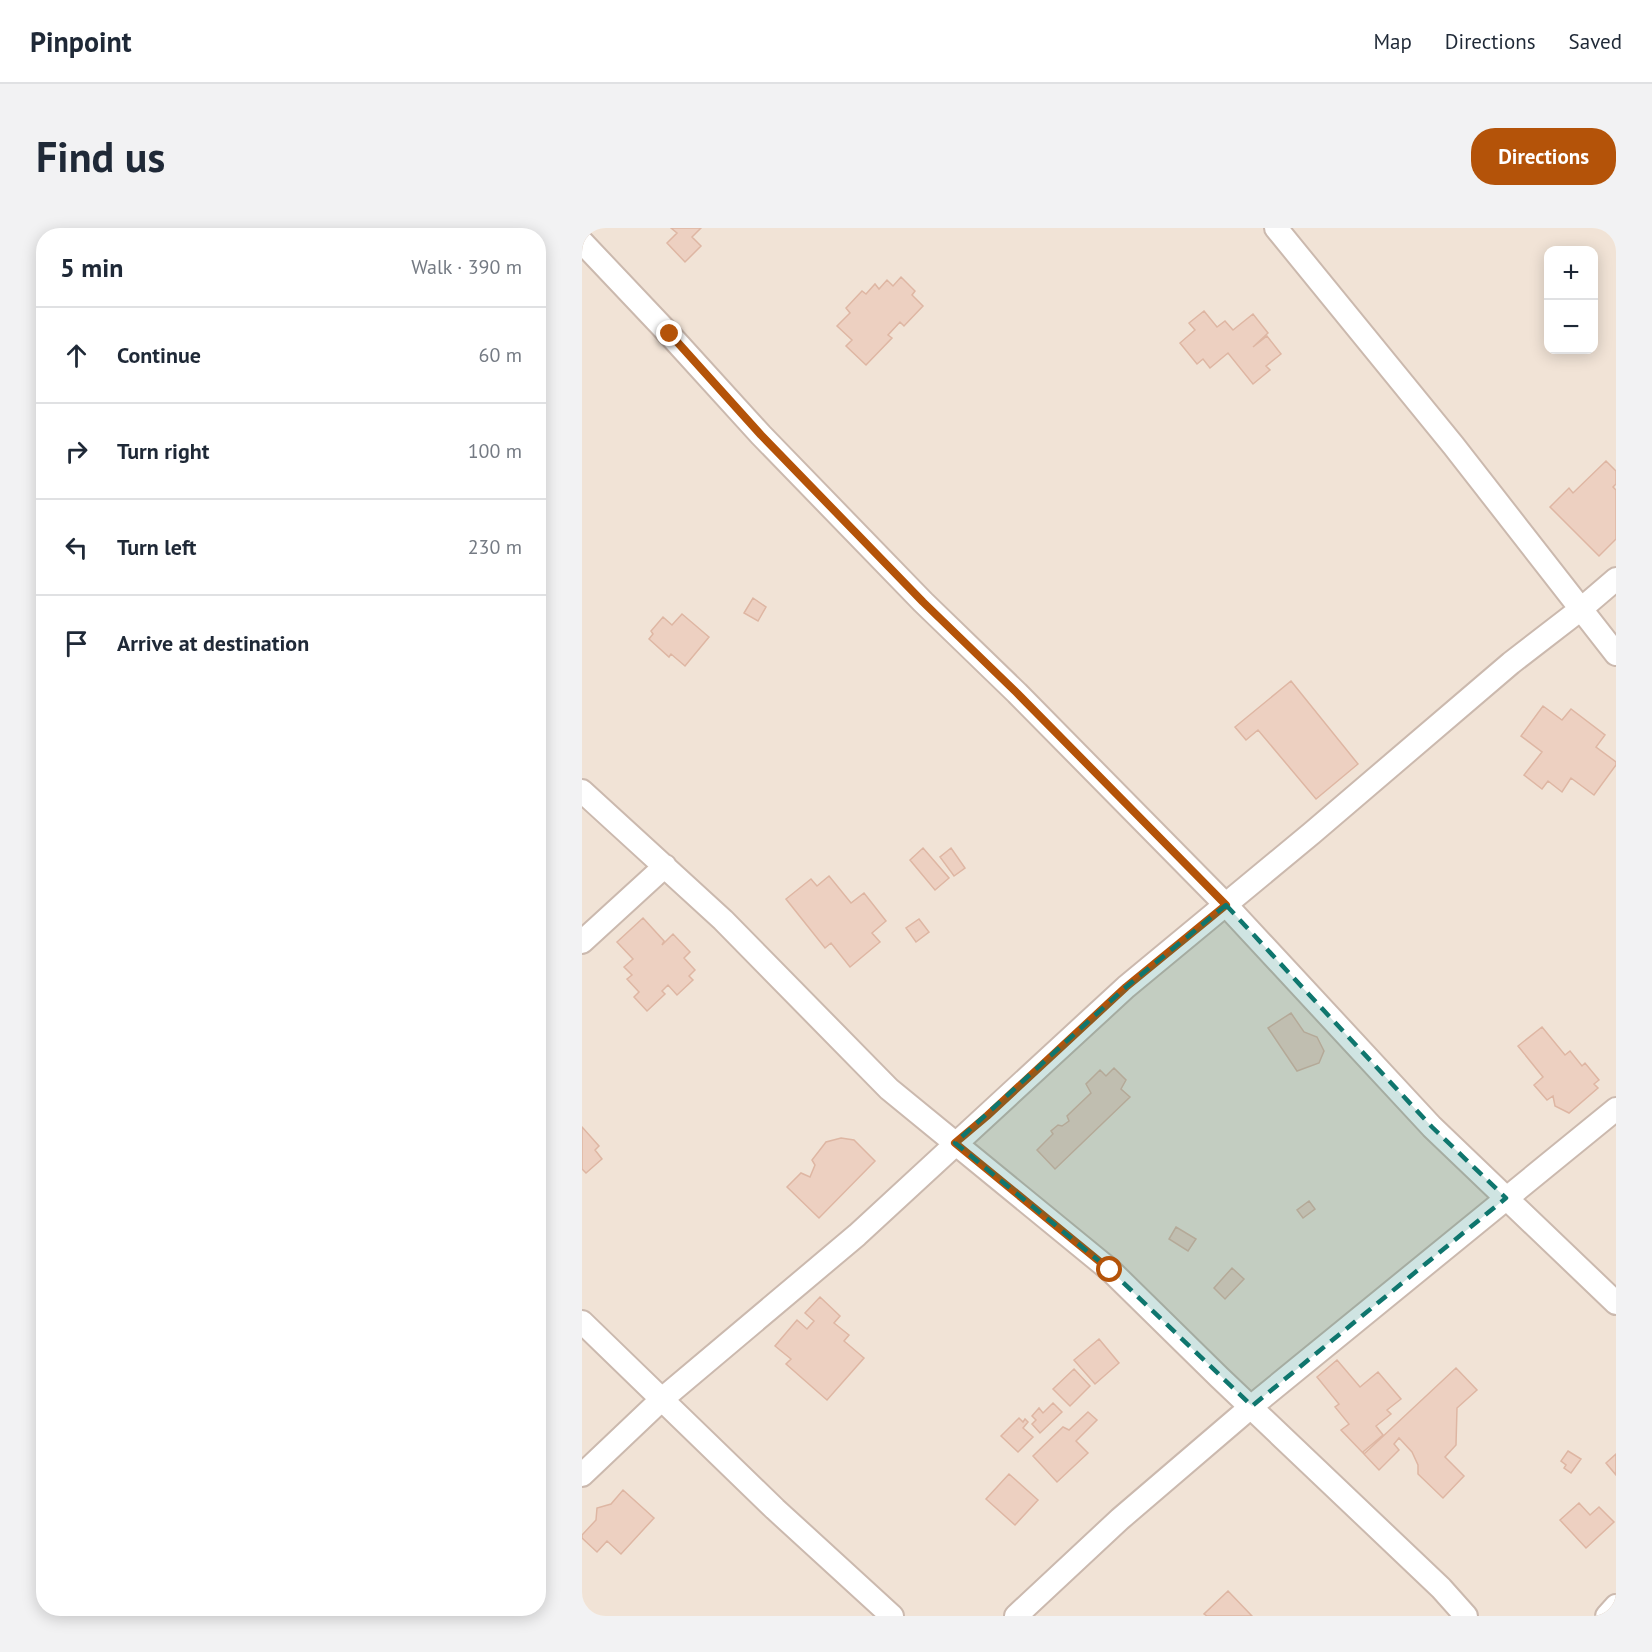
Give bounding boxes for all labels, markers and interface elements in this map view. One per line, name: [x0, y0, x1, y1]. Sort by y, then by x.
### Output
text: Pinpoint: [30, 23, 132, 60]
text: Map: [1373, 28, 1412, 55]
text: Directions: [1445, 28, 1536, 55]
text: Saved: [1569, 28, 1622, 55]
button: Directions: [1471, 128, 1616, 185]
text: Find us: [36, 129, 165, 184]
map controls: [1544, 246, 1598, 354]
button: +: [1544, 246, 1598, 300]
text: 5 min: [60, 251, 123, 284]
text: Walk · 390 m: [411, 254, 522, 280]
button: −: [1544, 300, 1598, 354]
route end: [656, 320, 682, 346]
icon: ahead: [60, 339, 93, 372]
text: Continue: [117, 341, 201, 369]
text: 60 m: [479, 342, 522, 368]
icon: right: [60, 435, 93, 468]
text: Turn right: [117, 437, 209, 465]
text: 100 m: [468, 438, 522, 464]
icon: left: [60, 531, 93, 564]
text: Turn left: [117, 533, 197, 561]
text: 230 m: [468, 534, 522, 560]
icon: arrive: [60, 627, 93, 660]
text: Arrive at destination: [117, 629, 309, 657]
route start: [1096, 1256, 1122, 1282]

